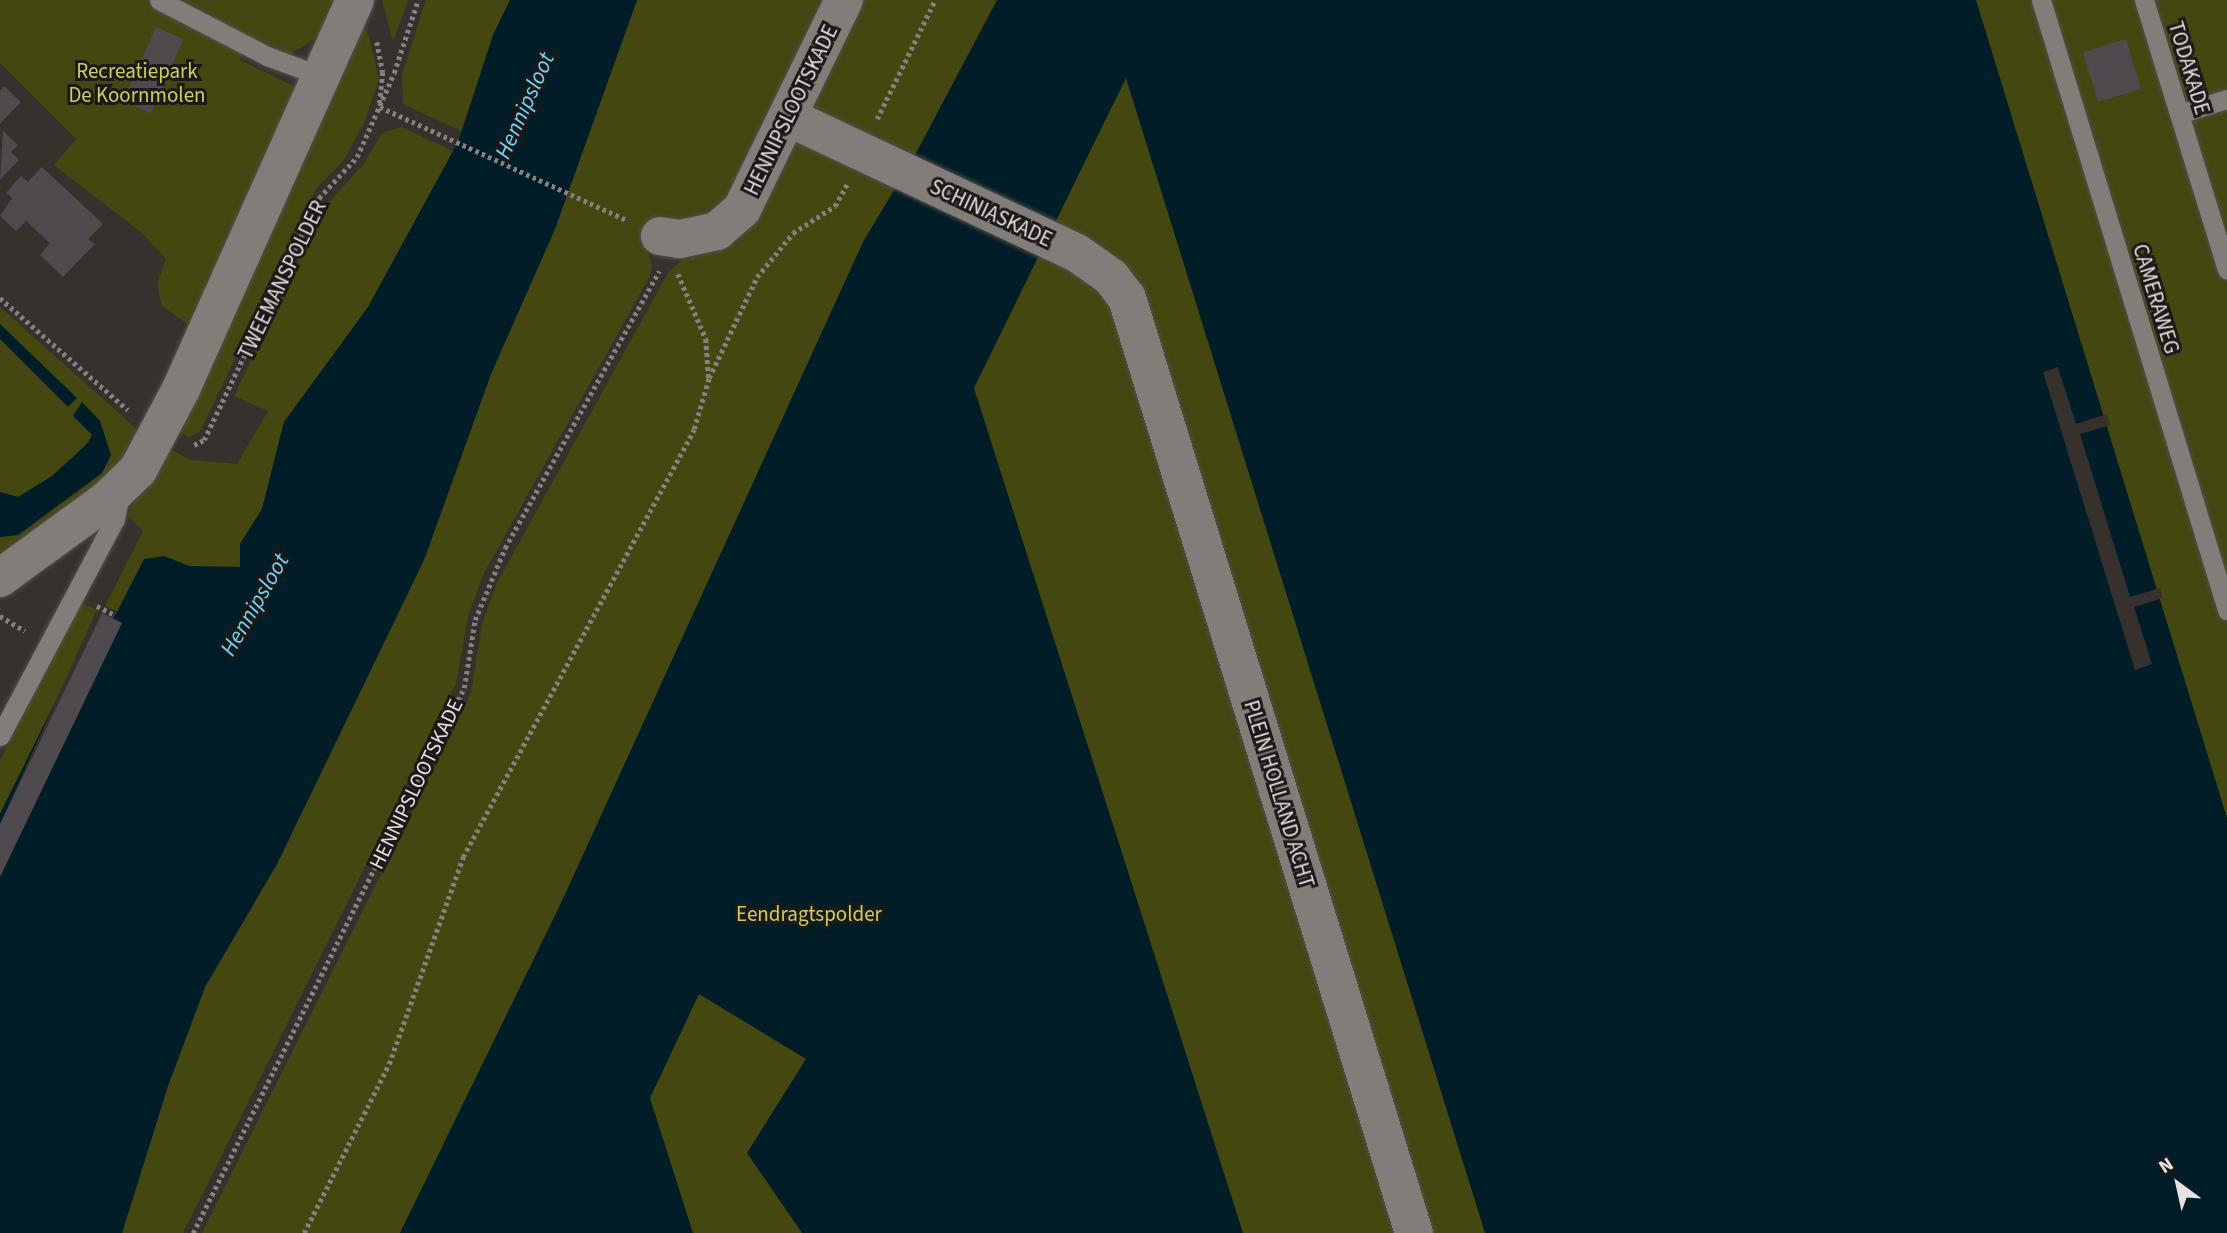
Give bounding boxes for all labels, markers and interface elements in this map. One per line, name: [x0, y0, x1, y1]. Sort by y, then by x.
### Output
street label: TODAKADE: [2163, 18, 2215, 118]
street label: HENNIPSLOOTSKADE: [739, 21, 843, 199]
water label: Hennipsloot: [489, 49, 561, 163]
park label: Recreatiepark De Koornmolen: [68, 58, 206, 108]
street label: SCHINIASKADE: [926, 174, 1056, 252]
street label: TWEEMANSPOLDER: [233, 197, 331, 363]
street label: CAMERAWEG: [2127, 241, 2185, 357]
water label: Hennipsloot: [215, 549, 295, 661]
street label: HENNIPSLOOTSKADE: [364, 695, 468, 873]
street label: PLEIN HOLLAND ACHT: [1238, 697, 1320, 891]
park label: Eendragtspolder: [736, 901, 882, 927]
north arrow: [2143, 1149, 2213, 1219]
text: N: [2154, 1151, 2179, 1181]

